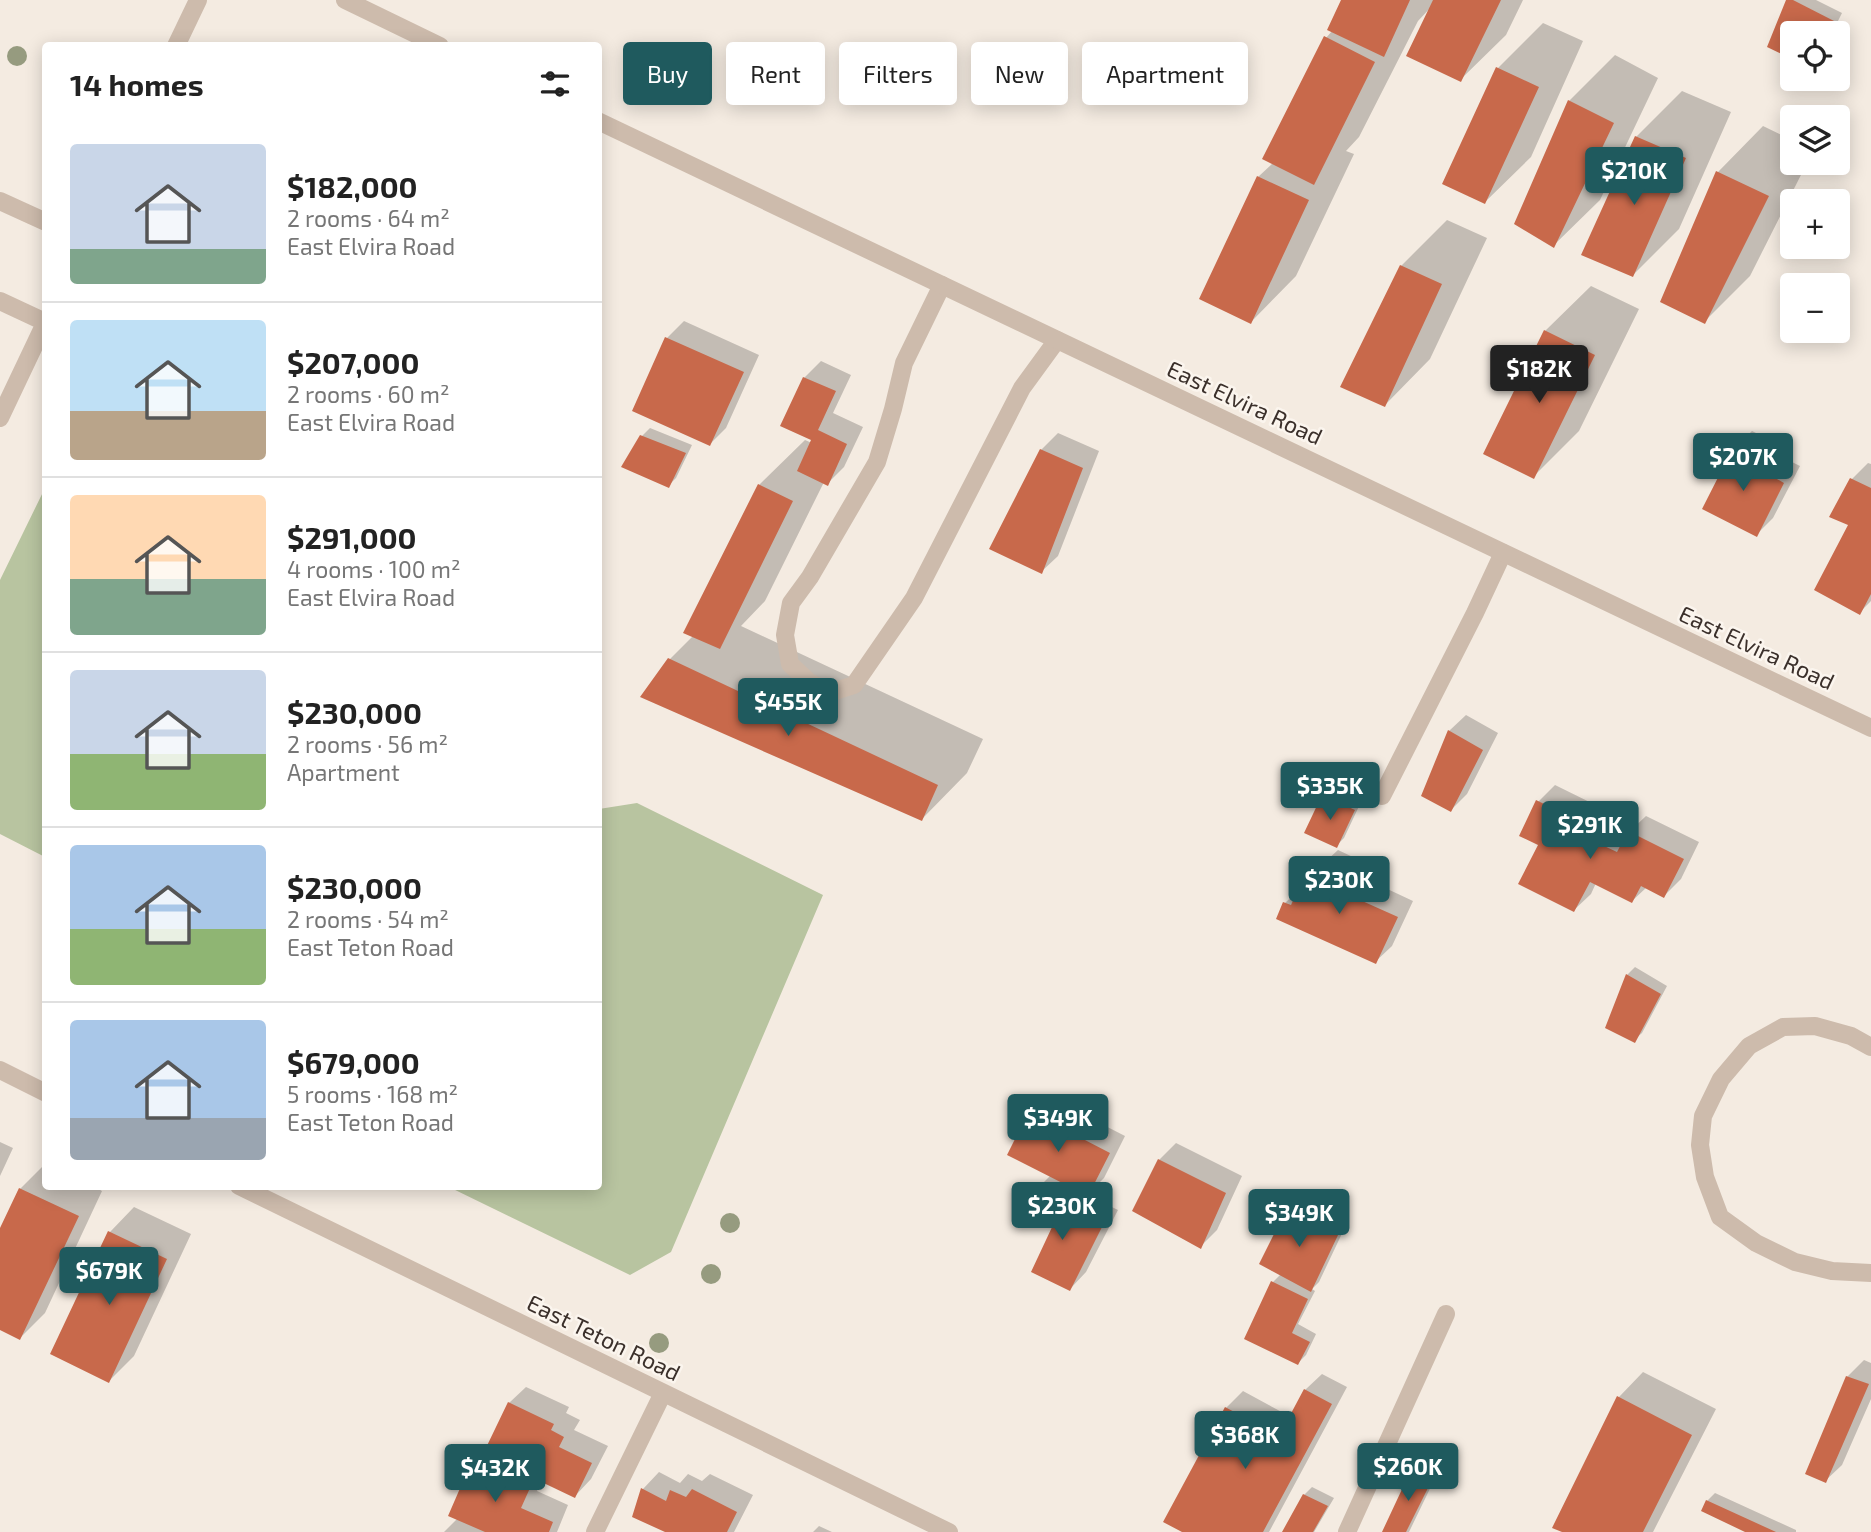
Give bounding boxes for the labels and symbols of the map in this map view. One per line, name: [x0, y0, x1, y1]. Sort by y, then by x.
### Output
pin: $210K: [1585, 148, 1683, 207]
pin: $182K: [1490, 346, 1588, 405]
street label: East Elvira Road: [1163, 354, 1327, 450]
pin: $207K: [1694, 434, 1792, 493]
street label: East Elvira Road: [1675, 599, 1839, 695]
pin: $455K: [739, 678, 837, 738]
pin: $335K: [1281, 762, 1379, 822]
pin: $291K: [1541, 802, 1639, 861]
pin: $230K: [1290, 856, 1388, 916]
pin: $349K: [1009, 1094, 1107, 1154]
pin: $230K: [1013, 1182, 1111, 1242]
pin: $349K: [1250, 1190, 1348, 1249]
pin: $679K: [60, 1248, 158, 1307]
street label: East Teton Road: [523, 1288, 685, 1386]
pin: $368K: [1196, 1412, 1294, 1471]
pin: $432K: [446, 1444, 544, 1504]
pin: $260K: [1359, 1444, 1457, 1503]

